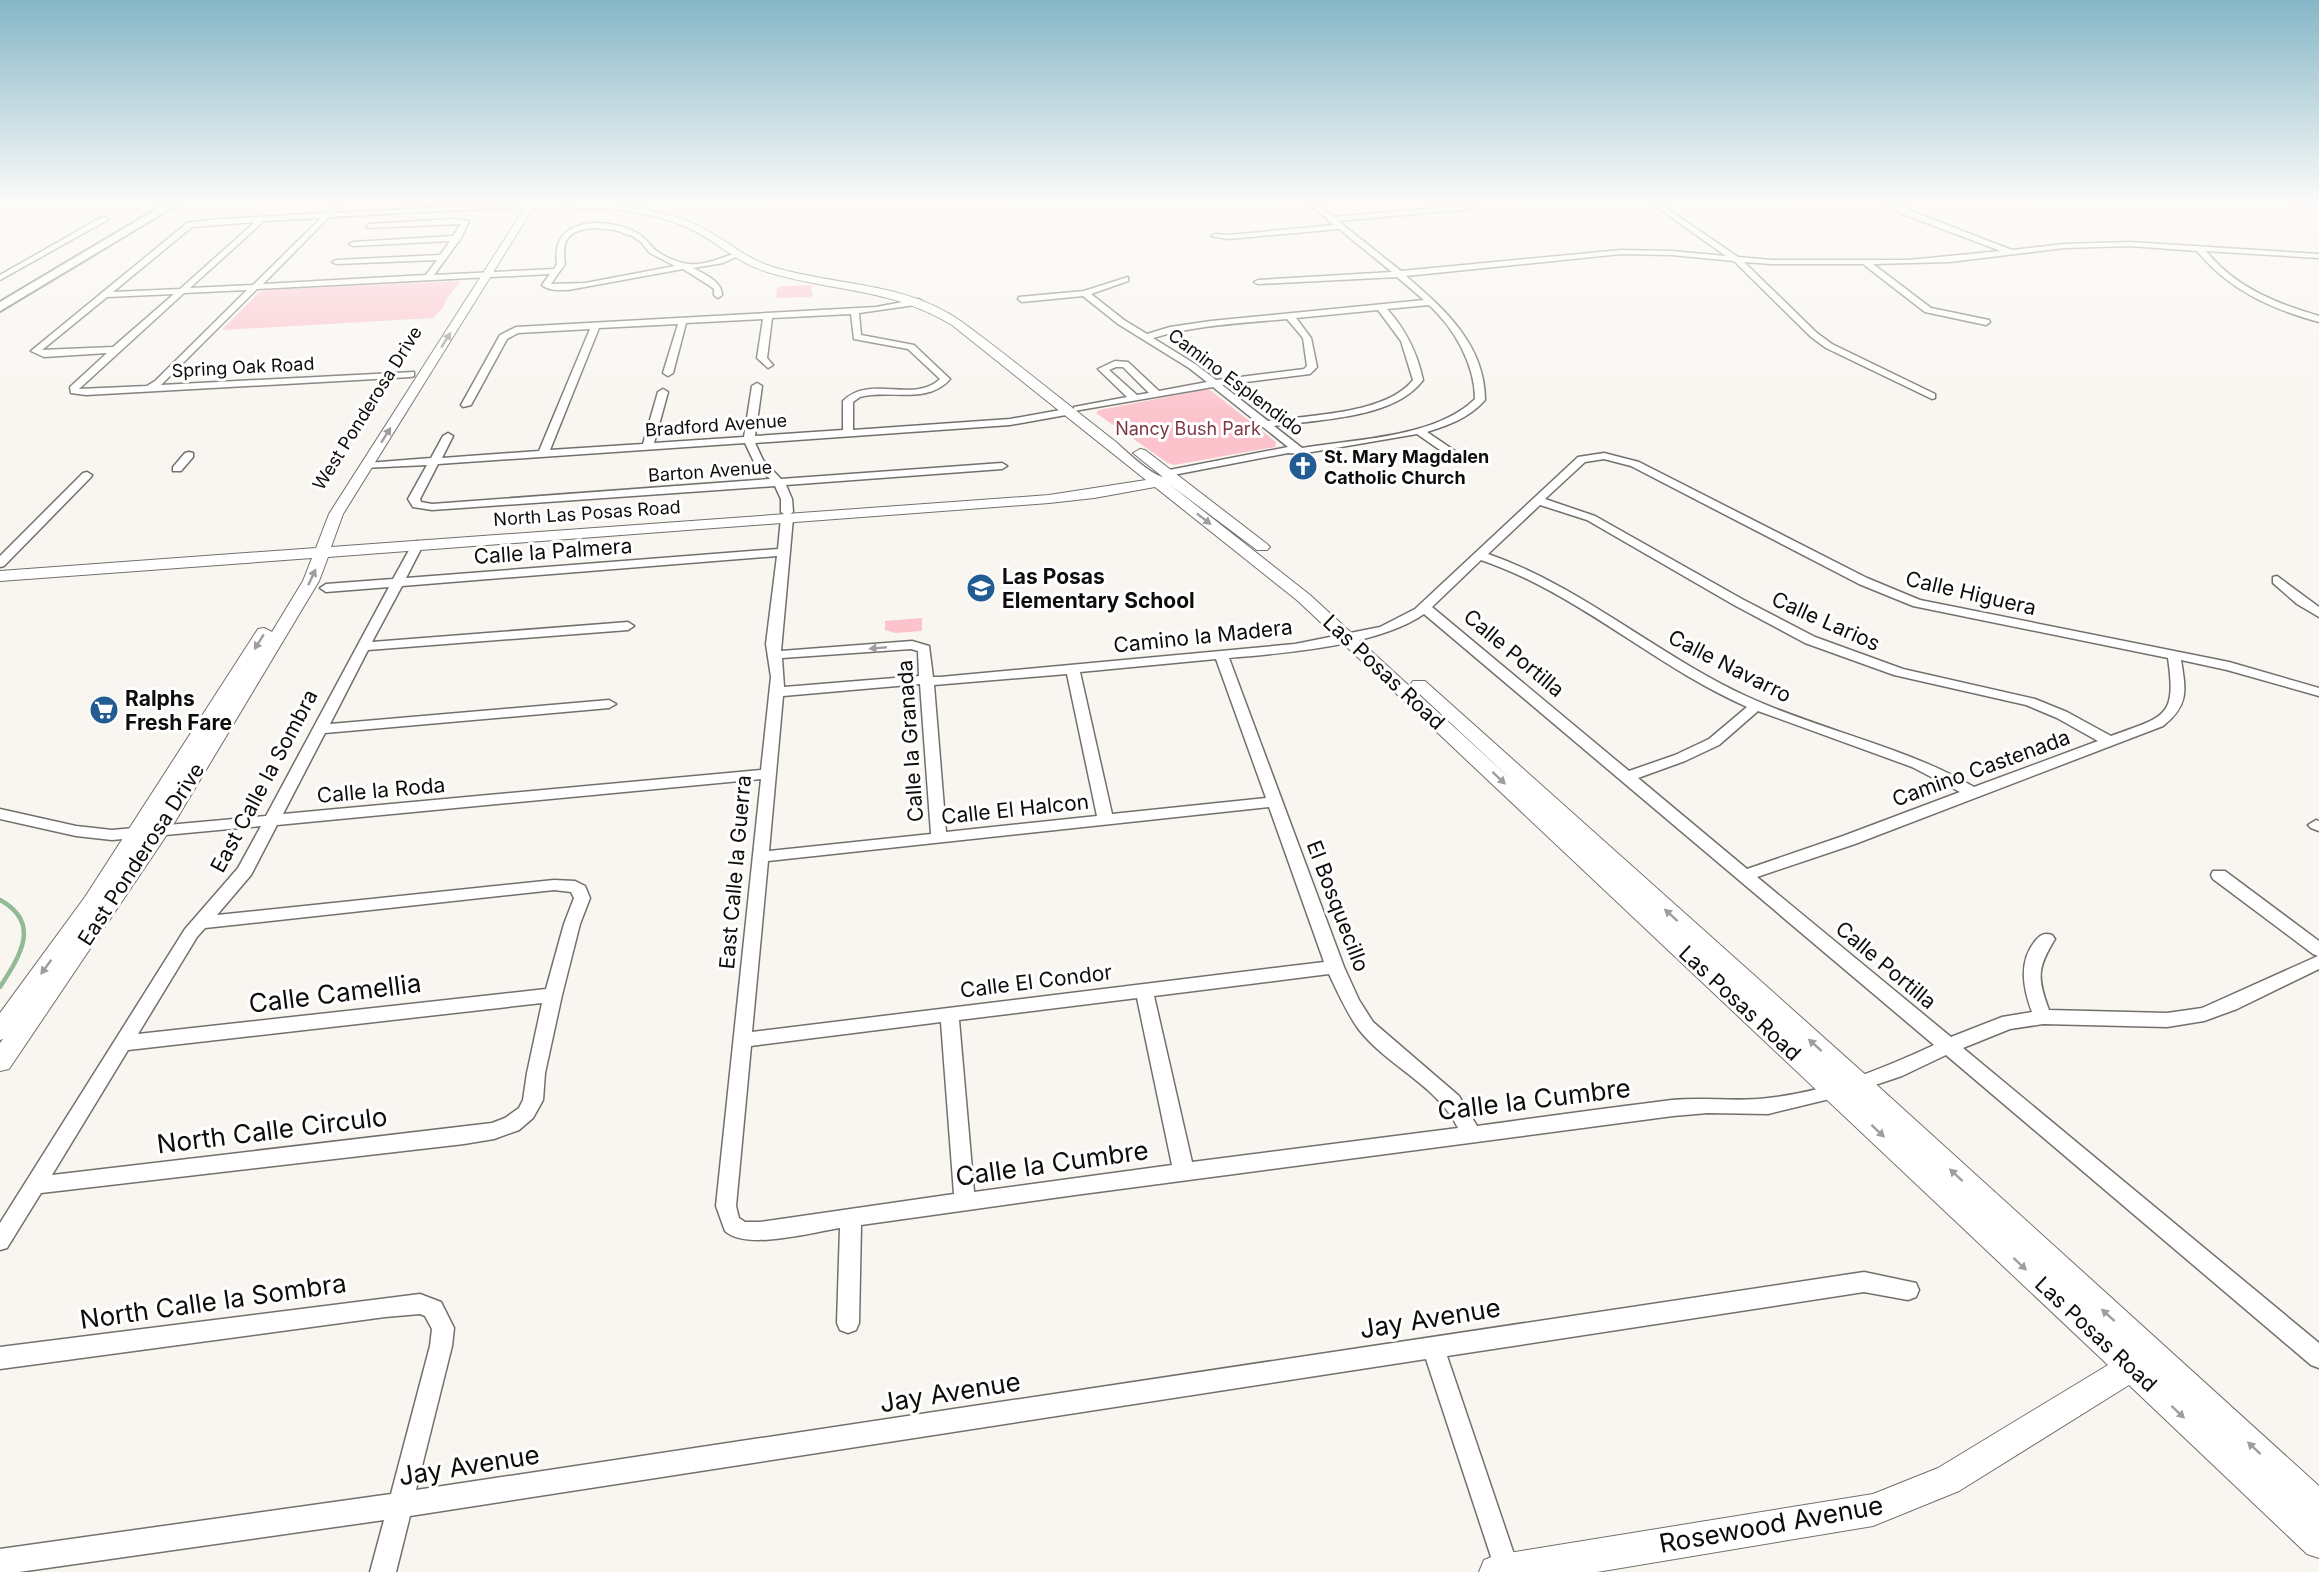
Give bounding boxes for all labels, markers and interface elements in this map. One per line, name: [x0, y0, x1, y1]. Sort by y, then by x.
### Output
street label: West Ponderosa Drive: [308, 322, 426, 494]
street label: Camino Esplendido: [1164, 324, 1308, 440]
one-way arrow: [440, 332, 452, 348]
street label: Spring Oak Road: [171, 353, 315, 381]
street label: Bradford Avenue: [644, 410, 788, 440]
park label: Nancy Bush Park: [1115, 418, 1261, 439]
one-way arrow: [381, 427, 392, 443]
place label: St. Mary Magdalen Catholic Church: [1324, 446, 1489, 488]
church icon: St. Mary Magdalen Catholic Church: [1287, 450, 1319, 482]
street label: Barton Avenue: [647, 456, 773, 486]
street label: North Las Posas Road: [493, 496, 681, 530]
one-way arrow: [1196, 512, 1211, 524]
street label: Calle la Palmera: [473, 533, 633, 569]
place label: Las Posas Elementary School: [1002, 564, 1195, 613]
street label: Calle Higuera: [1903, 566, 2039, 620]
one-way arrow: [307, 568, 317, 586]
school or university icon: Las Posas Elementary School: [965, 572, 997, 604]
street label: Calle Larios: [1768, 586, 1884, 656]
street label: Calle Portilla: [1459, 604, 1569, 702]
street label: Las Posas Road: [1318, 609, 1450, 735]
street label: Camino la Madera: [1112, 614, 1294, 658]
street label: Calle Navarro: [1664, 624, 1796, 708]
one-way arrow: [253, 634, 264, 650]
one-way arrow: [868, 643, 887, 653]
street label: Calle la Granada: [892, 659, 928, 823]
street label: East Calle la Sombra: [205, 685, 323, 877]
place label: Ralphs Fresh Fare: [125, 686, 232, 735]
supermarket icon: Ralphs Fresh Fare: [88, 694, 120, 726]
street label: Camino Castenada: [1889, 724, 2073, 812]
street label: East Ponderosa Drive: [73, 758, 209, 950]
one-way arrow: [1491, 771, 1506, 785]
street label: Calle la Roda: [316, 772, 446, 808]
street label: East Calle la Guerra: [714, 774, 756, 970]
street label: Calle El Halcon: [940, 789, 1090, 829]
street label: El Bosquecillo: [1302, 837, 1374, 975]
one-way arrow: [1663, 908, 1678, 922]
street label: Calle Portilla: [1831, 916, 1941, 1014]
street label: Las Posas Road: [1674, 940, 1806, 1066]
one-way arrow: [40, 958, 52, 974]
street label: Calle El Condor: [959, 959, 1113, 1003]
street label: Calle Camellia: [247, 967, 423, 1019]
one-way arrow: [1808, 1038, 1823, 1052]
street label: Calle la Cumbre: [1436, 1072, 1632, 1126]
street label: North Calle Circulo: [155, 1100, 389, 1160]
one-way arrow: [1870, 1124, 1885, 1137]
street label: Calle la Cumbre: [954, 1134, 1150, 1192]
one-way arrow: [1950, 1169, 1964, 1183]
one-way arrow: [2013, 1257, 2027, 1271]
street label: North Calle la Sombra: [78, 1267, 348, 1335]
street label: Las Posas Road: [2030, 1271, 2162, 1397]
street label: Jay Avenue: [1357, 1292, 1503, 1344]
one-way arrow: [2101, 1308, 2116, 1322]
street label: Jay Avenue: [877, 1366, 1023, 1418]
one-way arrow: [2171, 1404, 2185, 1418]
street label: Jay Avenue: [396, 1439, 542, 1491]
one-way arrow: [2247, 1442, 2262, 1455]
street label: Rosewood Avenue: [1657, 1489, 1885, 1559]

